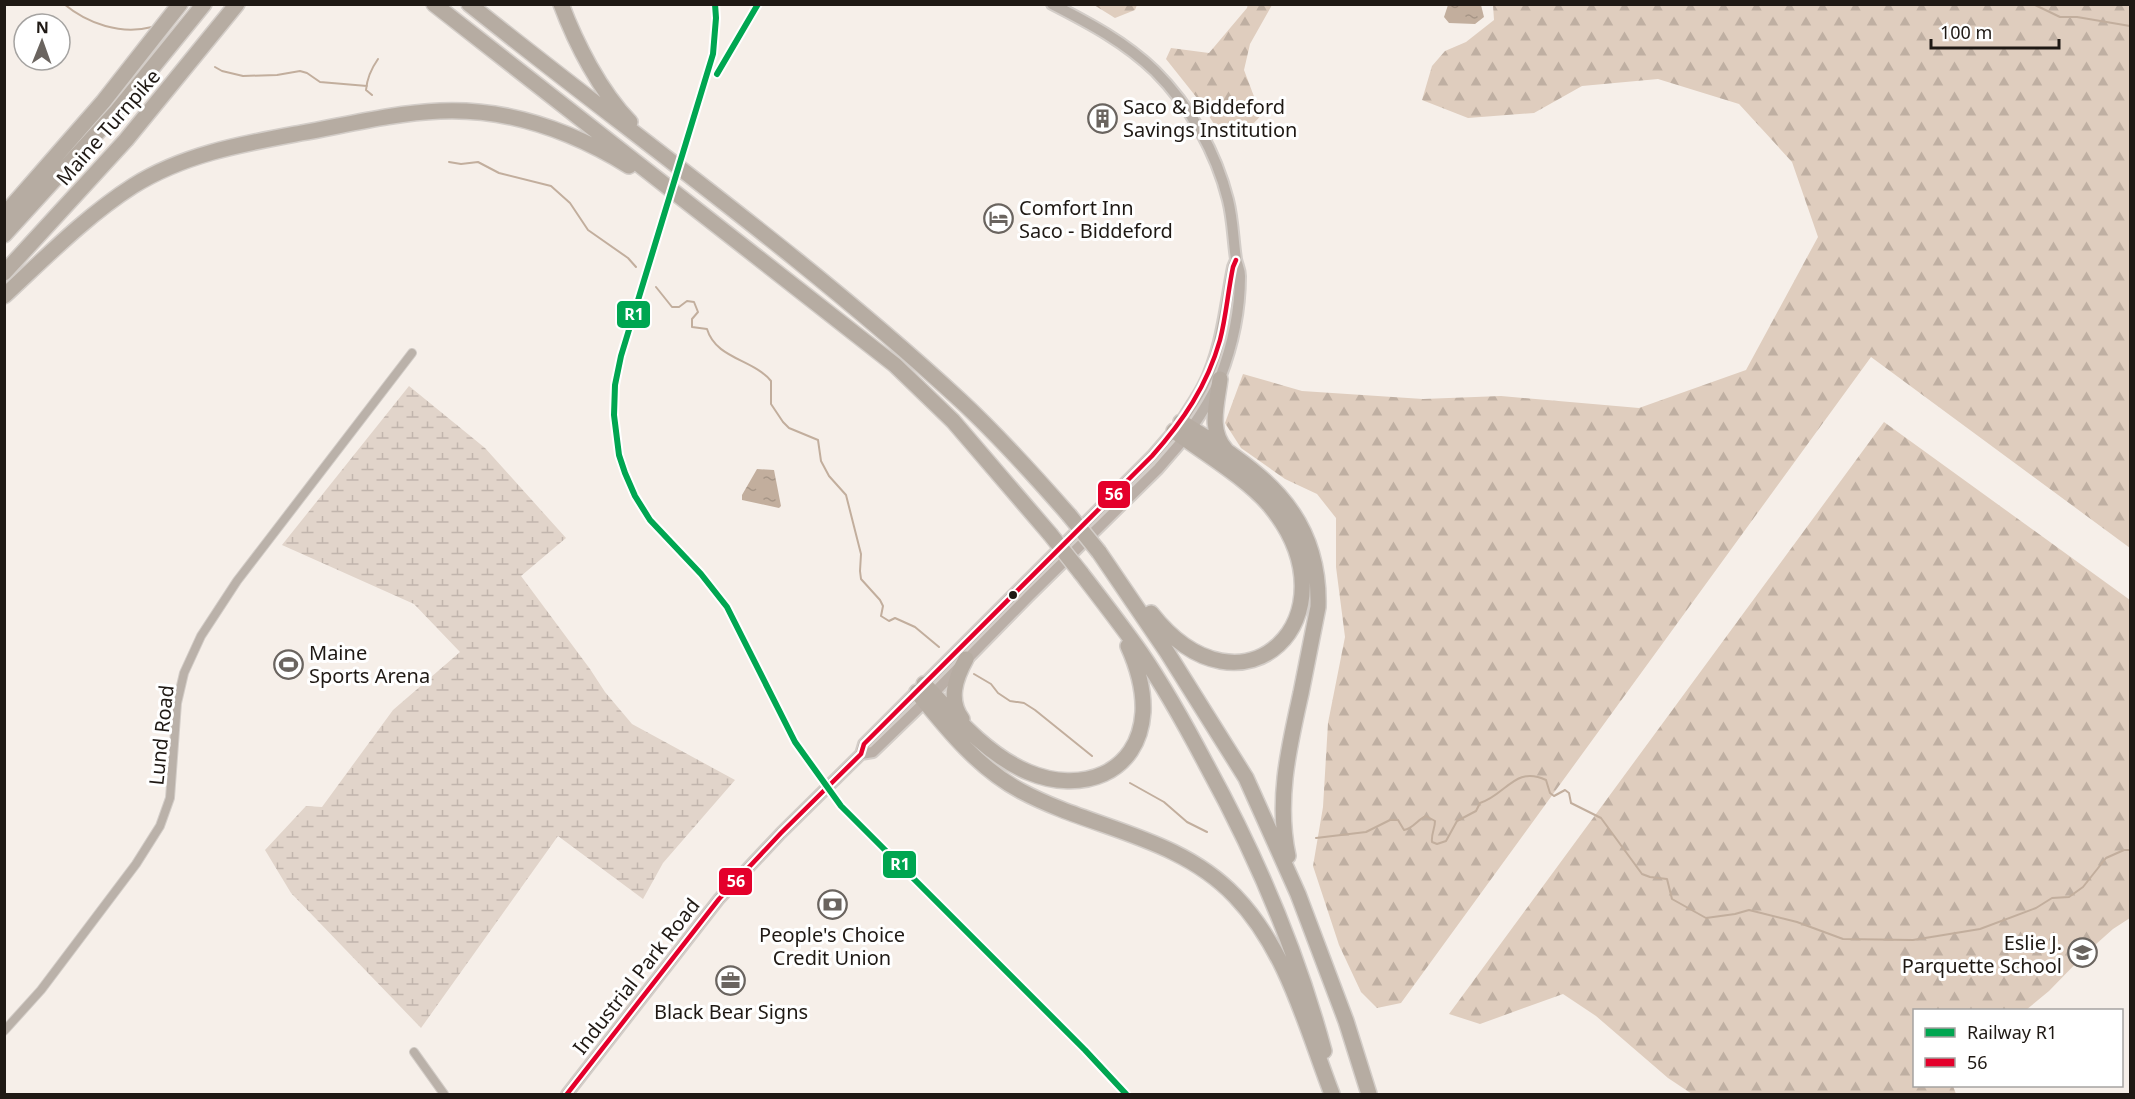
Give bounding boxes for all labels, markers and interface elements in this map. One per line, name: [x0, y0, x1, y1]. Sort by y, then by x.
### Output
north arrow: [12, 12, 72, 72]
scale bar: [1931, 12, 2058, 50]
text: N: [36, 16, 49, 38]
text: 100 m: [1940, 20, 1992, 44]
street label: Maine Turnpike: [50, 63, 166, 191]
place label: Saco & Biddeford Savings Institution: [1123, 93, 1297, 143]
building icon: Saco & Biddeford Savings Institution: [1086, 102, 1118, 134]
place label: Comfort Inn Saco - Biddeford: [1019, 194, 1173, 244]
hotel icon: Comfort Inn Saco - Biddeford: [982, 202, 1014, 234]
line badge: R1: [616, 300, 651, 329]
text: R1: [624, 303, 644, 325]
line badge: 56: [1097, 480, 1131, 509]
text: 56: [1105, 483, 1123, 505]
unlabelled marker: [1007, 589, 1019, 601]
place label: Maine Sports Arena: [309, 639, 430, 689]
sports icon: Maine Sports Arena: [272, 648, 304, 680]
street label: Lund Road: [142, 683, 180, 787]
line badge: R1: [882, 850, 917, 879]
text: R1: [890, 853, 910, 875]
line badge: 56: [718, 867, 753, 896]
text: 56: [727, 870, 745, 892]
bank icon: People's Choice Credit Union: [816, 888, 848, 920]
street label: Industrial Park Road: [567, 892, 705, 1060]
place label: People's Choice Credit Union: [759, 921, 905, 971]
place label: Eslie J. Parquette School: [1902, 929, 2062, 979]
school or university icon: Eslie J. Parquette School: [2067, 937, 2099, 969]
office icon: Black Bear Signs: [715, 964, 747, 996]
place label: Black Bear Signs: [654, 998, 808, 1025]
legend: [1913, 1009, 2123, 1087]
text: Railway R1: [1967, 1020, 2057, 1044]
text: 56: [1967, 1050, 1988, 1074]

